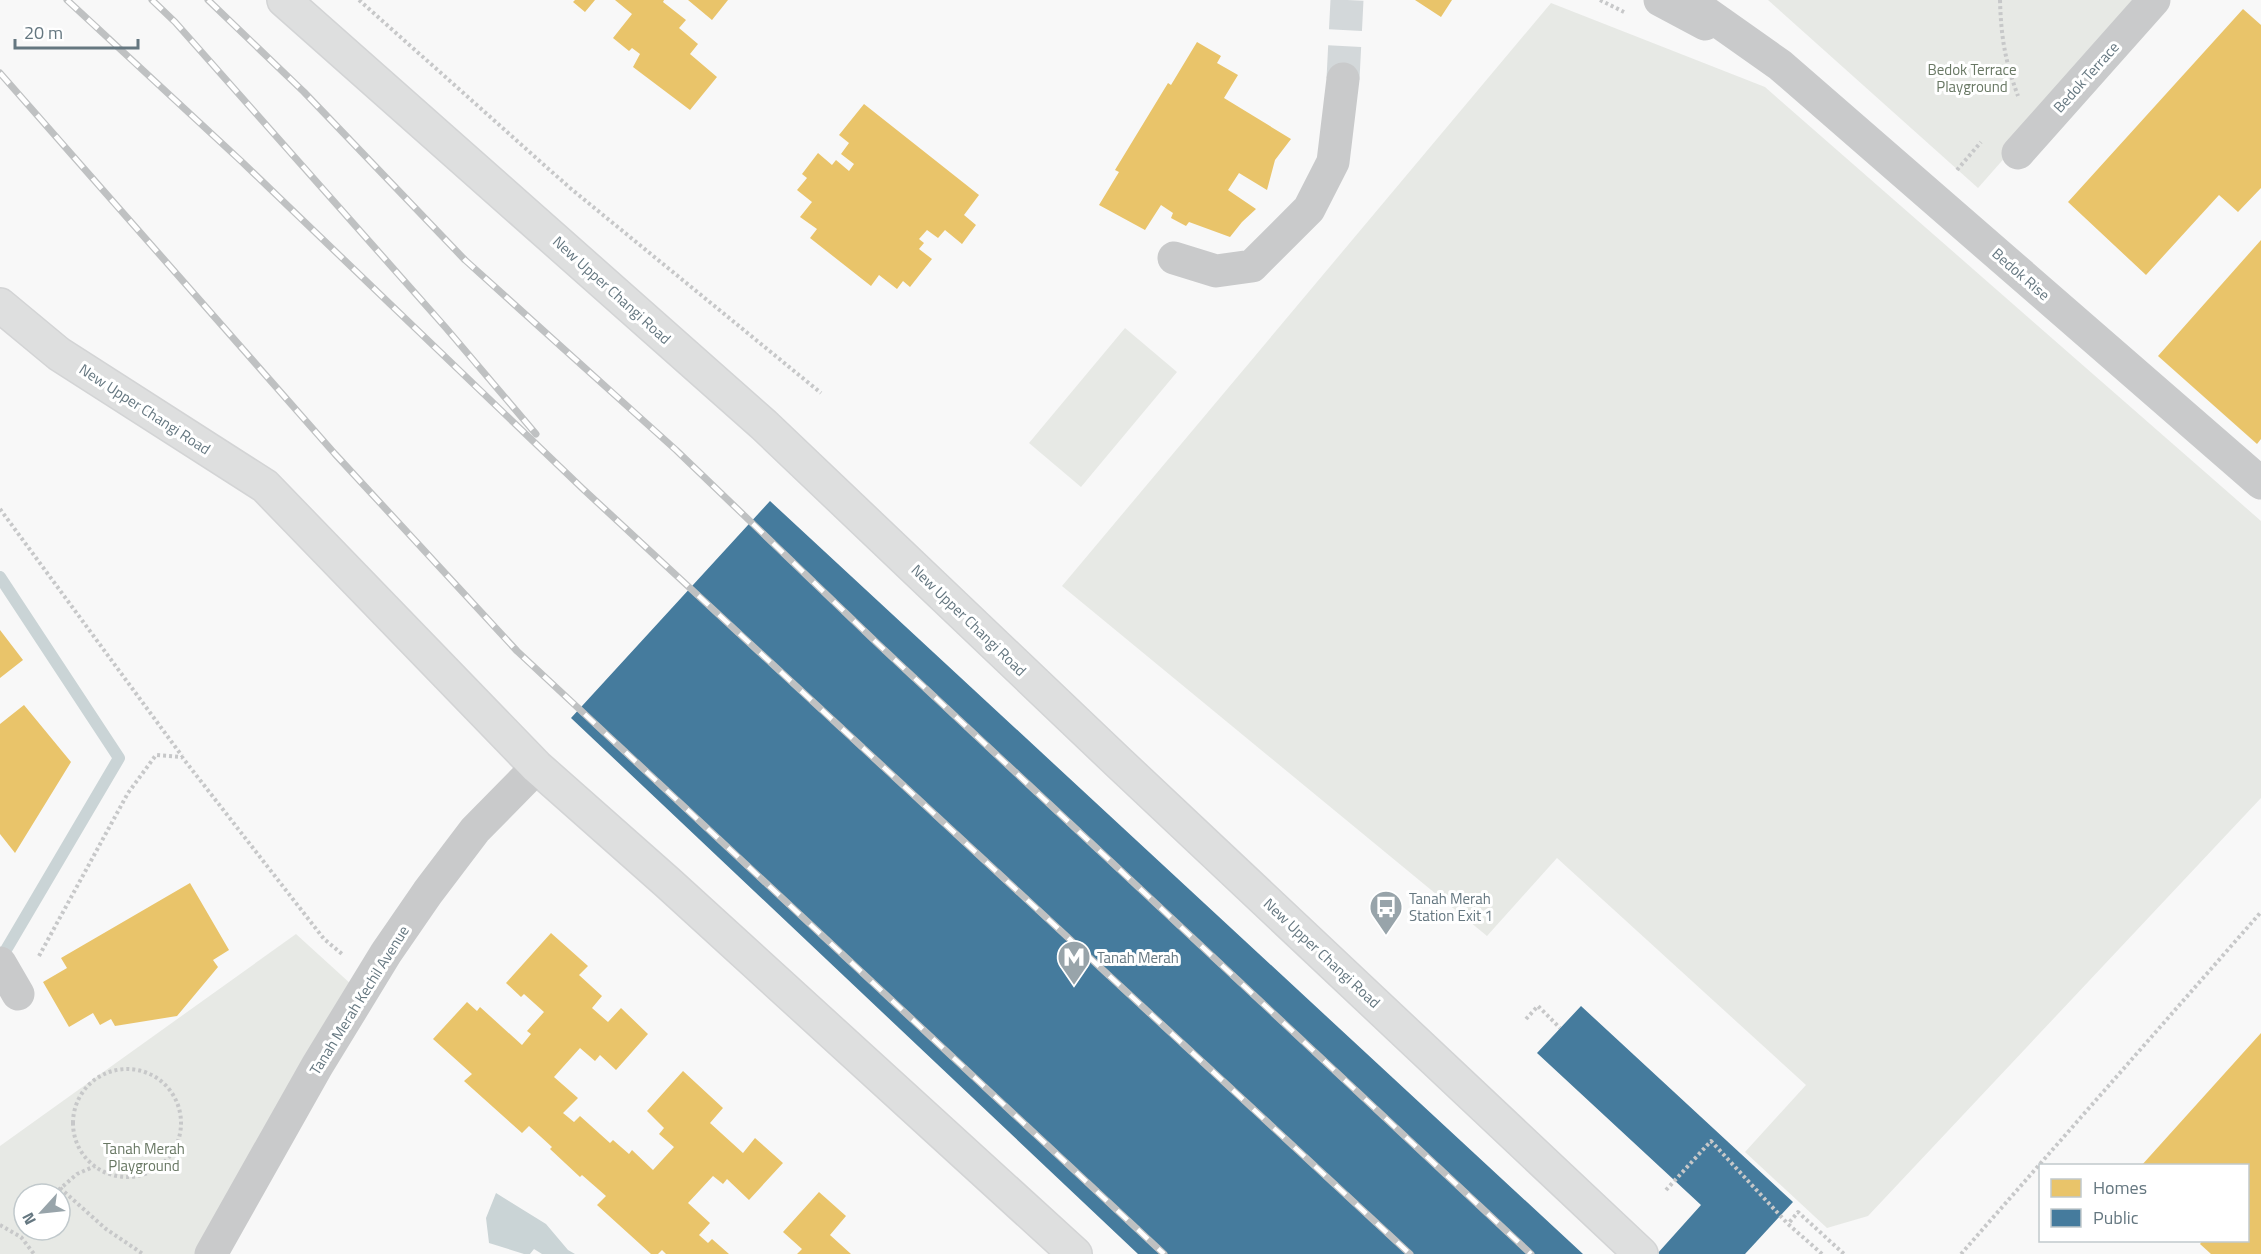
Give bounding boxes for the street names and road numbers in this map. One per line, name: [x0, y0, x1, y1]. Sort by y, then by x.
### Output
street label: Bedok Terrace: [2048, 36, 2124, 118]
street label: New Upper Changi Road: [548, 230, 676, 350]
street label: Bedok Rise: [1987, 242, 2055, 306]
street label: New Upper Changi Road: [75, 358, 215, 460]
street label: New Upper Changi Road: [906, 559, 1032, 681]
street label: New Upper Changi Road: [1258, 893, 1386, 1013]
street label: Tanah Merah Kechil Avenue: [304, 921, 414, 1079]

